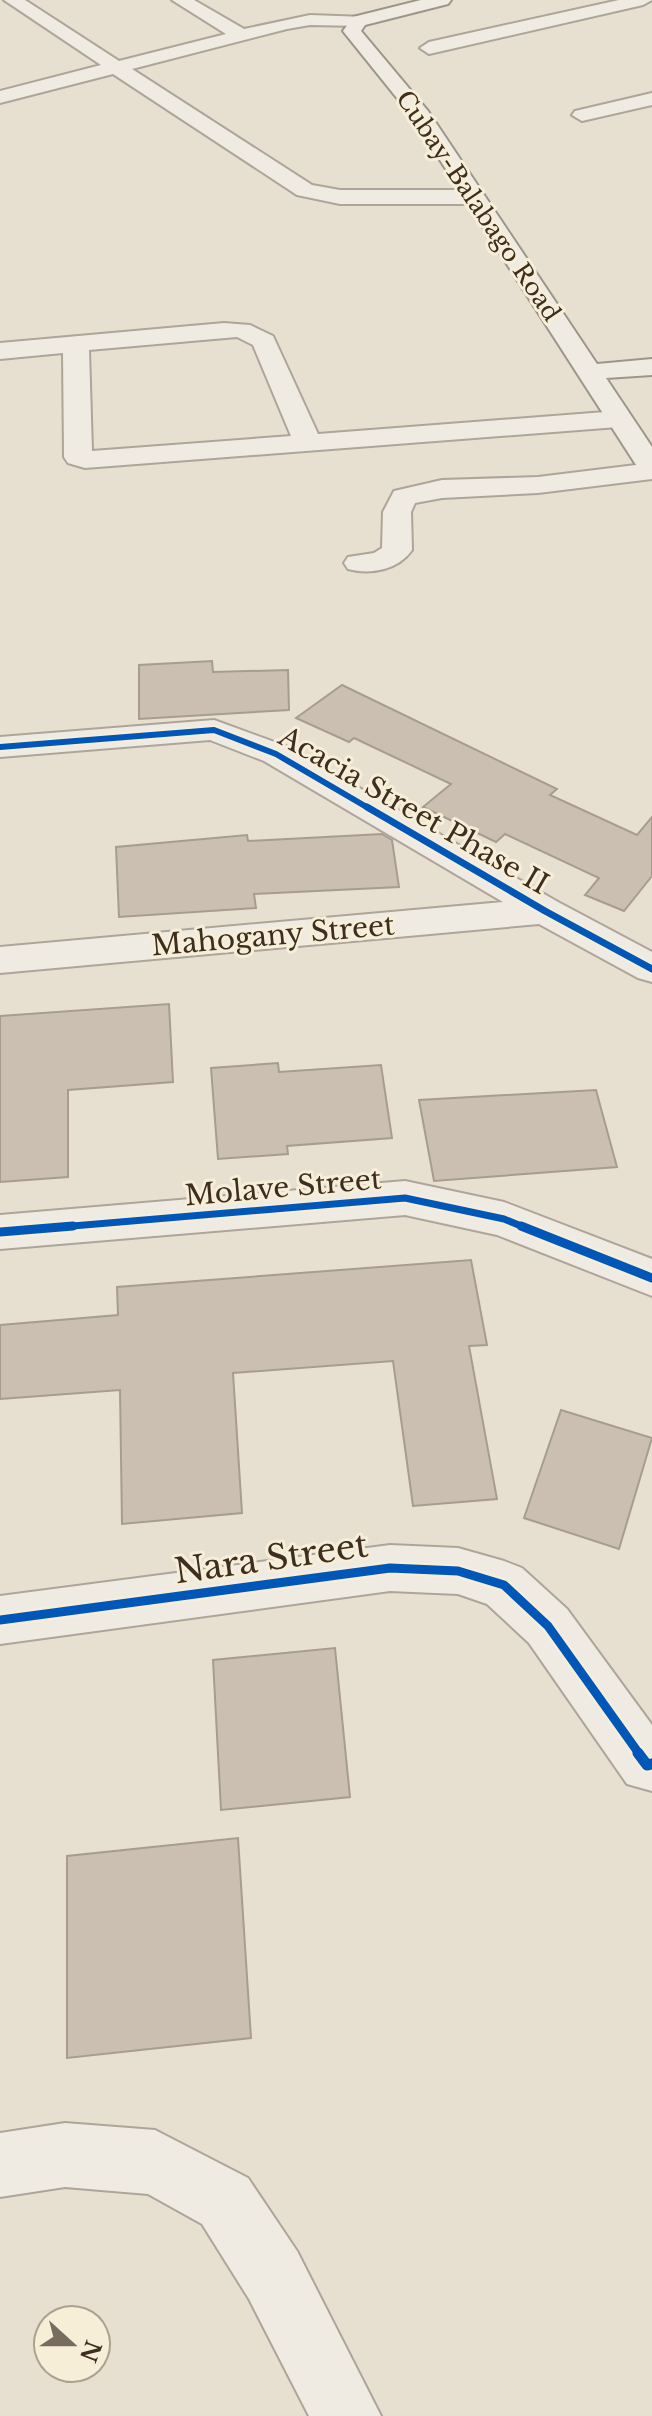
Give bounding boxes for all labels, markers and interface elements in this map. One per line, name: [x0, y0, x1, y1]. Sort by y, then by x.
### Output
street label: Cubay-Balabago Road: [390, 85, 567, 327]
street label: Acacia Street Phase II: [272, 718, 555, 902]
street label: Mahogany Street: [150, 907, 396, 964]
street label: Molave Street: [183, 1161, 383, 1214]
street label: Nara Street: [172, 1524, 371, 1592]
north arrow: [32, 2304, 112, 2384]
text: N: [74, 2336, 107, 2366]

